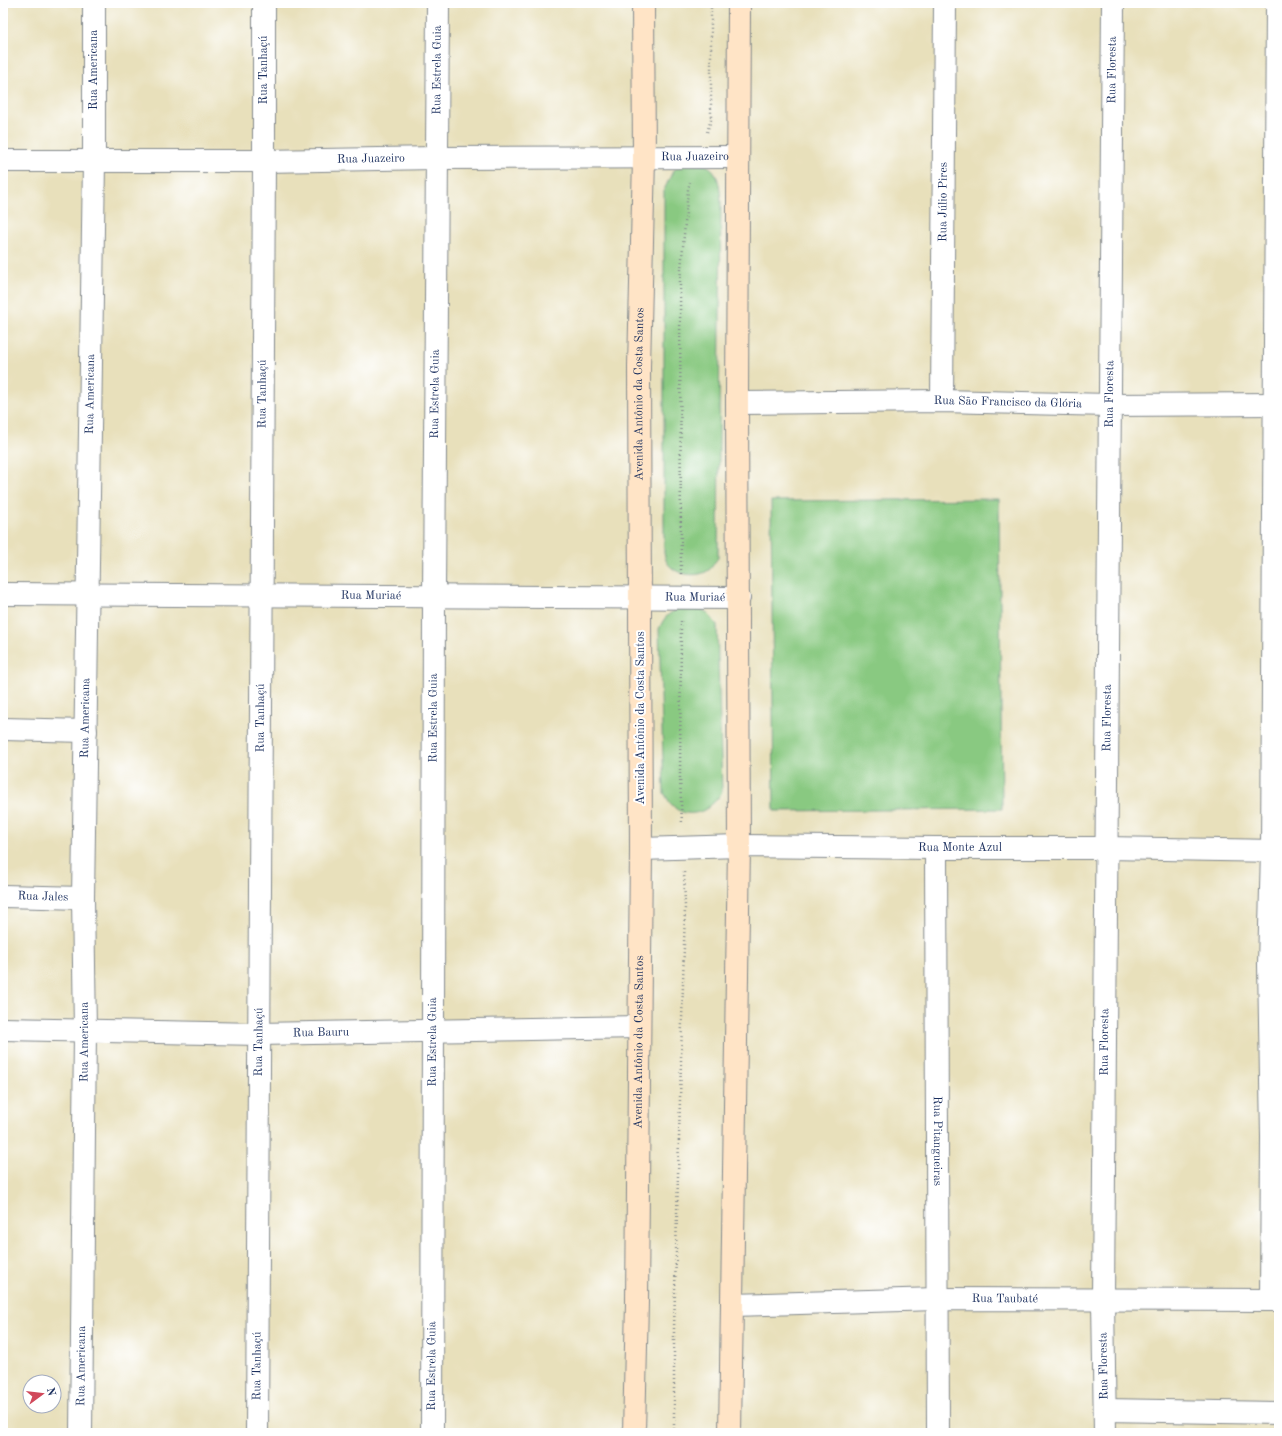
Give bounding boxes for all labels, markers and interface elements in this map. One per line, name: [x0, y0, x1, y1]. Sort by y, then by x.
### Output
street label: Rua Estrela Guia: [431, 25, 444, 115]
street label: Rua Americana: [88, 30, 100, 110]
street label: Rua Tanhaçú: [258, 35, 270, 104]
street label: Rua Floresta: [1106, 36, 1119, 104]
street label: Rua Juazeiro: [661, 151, 729, 163]
street label: Rua Juazeiro: [337, 153, 405, 166]
street label: Rua Júlio Pires: [937, 162, 950, 242]
street label: Avenida Antônio da Costa Santos: [633, 307, 646, 481]
street label: Rua Estrela Guia: [429, 349, 442, 439]
street label: Rua Americana: [84, 354, 97, 434]
street label: Rua Tanhaçú: [257, 359, 269, 428]
street label: Rua Floresta: [1104, 360, 1116, 428]
street label: Rua São Francisco da Glória: [934, 395, 1082, 410]
street label: Rua Muriaé: [341, 590, 402, 602]
street label: Rua Muriaé: [665, 592, 726, 604]
street label: Avenida Antônio da Costa Santos: [635, 631, 647, 805]
street label: Rua Estrela Guia: [428, 673, 440, 763]
street label: Rua Americana: [79, 678, 92, 758]
street label: Rua Tanhaçú: [255, 683, 267, 752]
street label: Rua Floresta: [1101, 684, 1114, 752]
street label: Rua Monte Azul: [918, 842, 1002, 854]
street label: Rua Jales: [17, 890, 69, 904]
street label: Avenida Antônio da Costa Santos: [633, 955, 646, 1129]
street label: Rua Estrela Guia: [427, 997, 439, 1087]
street label: Rua Americana: [78, 1002, 91, 1082]
street label: Rua Tanhaçú: [253, 1007, 265, 1076]
street label: Rua Floresta: [1099, 1008, 1111, 1076]
street label: Rua Bauru: [293, 1026, 350, 1039]
street label: Rua Pitangueiras: [931, 1096, 943, 1186]
street label: Rua Taubaté: [972, 1293, 1039, 1305]
street label: Rua Estrela Guia: [426, 1321, 438, 1411]
street label: Rua Americana: [75, 1326, 88, 1406]
street label: Rua Tanhaçú: [251, 1331, 264, 1400]
street label: Rua Floresta: [1097, 1332, 1111, 1400]
north arrow: [22, 1374, 62, 1414]
text: N: [44, 1386, 57, 1398]

